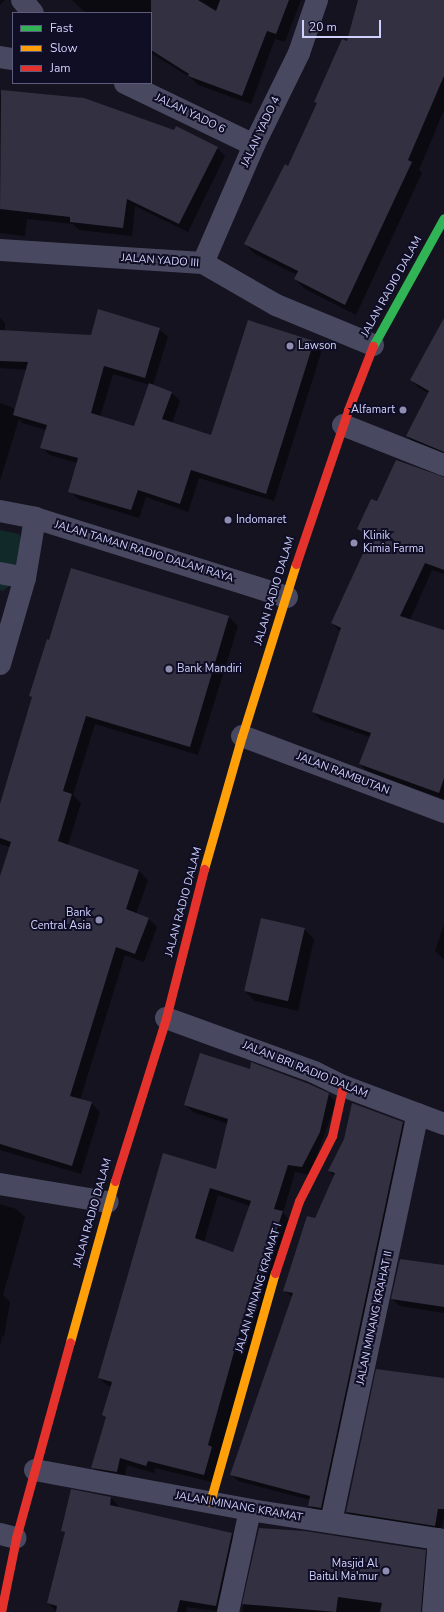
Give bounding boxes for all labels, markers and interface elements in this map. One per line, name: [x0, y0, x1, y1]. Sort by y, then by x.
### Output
legend: [12, 12, 152, 84]
scale bar: [304, 12, 383, 38]
text: 20 m: [309, 19, 337, 35]
text: Fast: [50, 20, 73, 36]
text: Slow: [50, 40, 78, 56]
text: Jam: [50, 60, 71, 76]
street label: JALAN YADO 6: [153, 91, 227, 137]
street label: JALAN YADO 4: [239, 95, 283, 169]
street label: JALAN RADIO DALAM: [359, 234, 425, 340]
street label: JALAN YADO III: [121, 252, 199, 270]
place label: Lawson: [298, 339, 337, 353]
marker: Lawson: [285, 341, 295, 351]
place label: Alfamart: [351, 403, 395, 417]
marker: Alfamart: [398, 405, 408, 415]
place label: Indomaret: [236, 513, 286, 527]
marker: Indomaret: [223, 515, 233, 525]
street label: JALAN TAMAN RADIO DALAM RAYA: [53, 518, 235, 586]
place label: Klinik Kimia Farma: [363, 530, 424, 556]
street label: JALAN RADIO DALAM: [252, 535, 298, 647]
marker: Klinik Kimia Farma: [348, 537, 360, 549]
place label: Bank Mandiri: [177, 662, 242, 676]
marker: Bank Mandiri: [164, 664, 174, 674]
street label: JALAN RAMBUTAN: [295, 750, 391, 798]
street label: JALAN RADIO DALAM: [163, 846, 205, 958]
place label: Bank Central Asia: [31, 907, 91, 933]
marker: Bank Central Asia: [94, 915, 104, 925]
street label: JALAN BRI RADIO DALAM: [241, 1039, 369, 1101]
street label: JALAN RADIO DALAM: [71, 1157, 115, 1269]
street label: JALAN MINANG KRAMAT I: [233, 1222, 285, 1354]
street label: JALAN MINANG KRAHAT II: [354, 1250, 396, 1386]
street label: JALAN MINANG KRAMAT: [174, 1489, 304, 1525]
place label: Masjid Al Baitul Ma'mur: [309, 1558, 378, 1584]
marker: Masjid Al Baitul Ma'mur: [381, 1566, 391, 1576]

